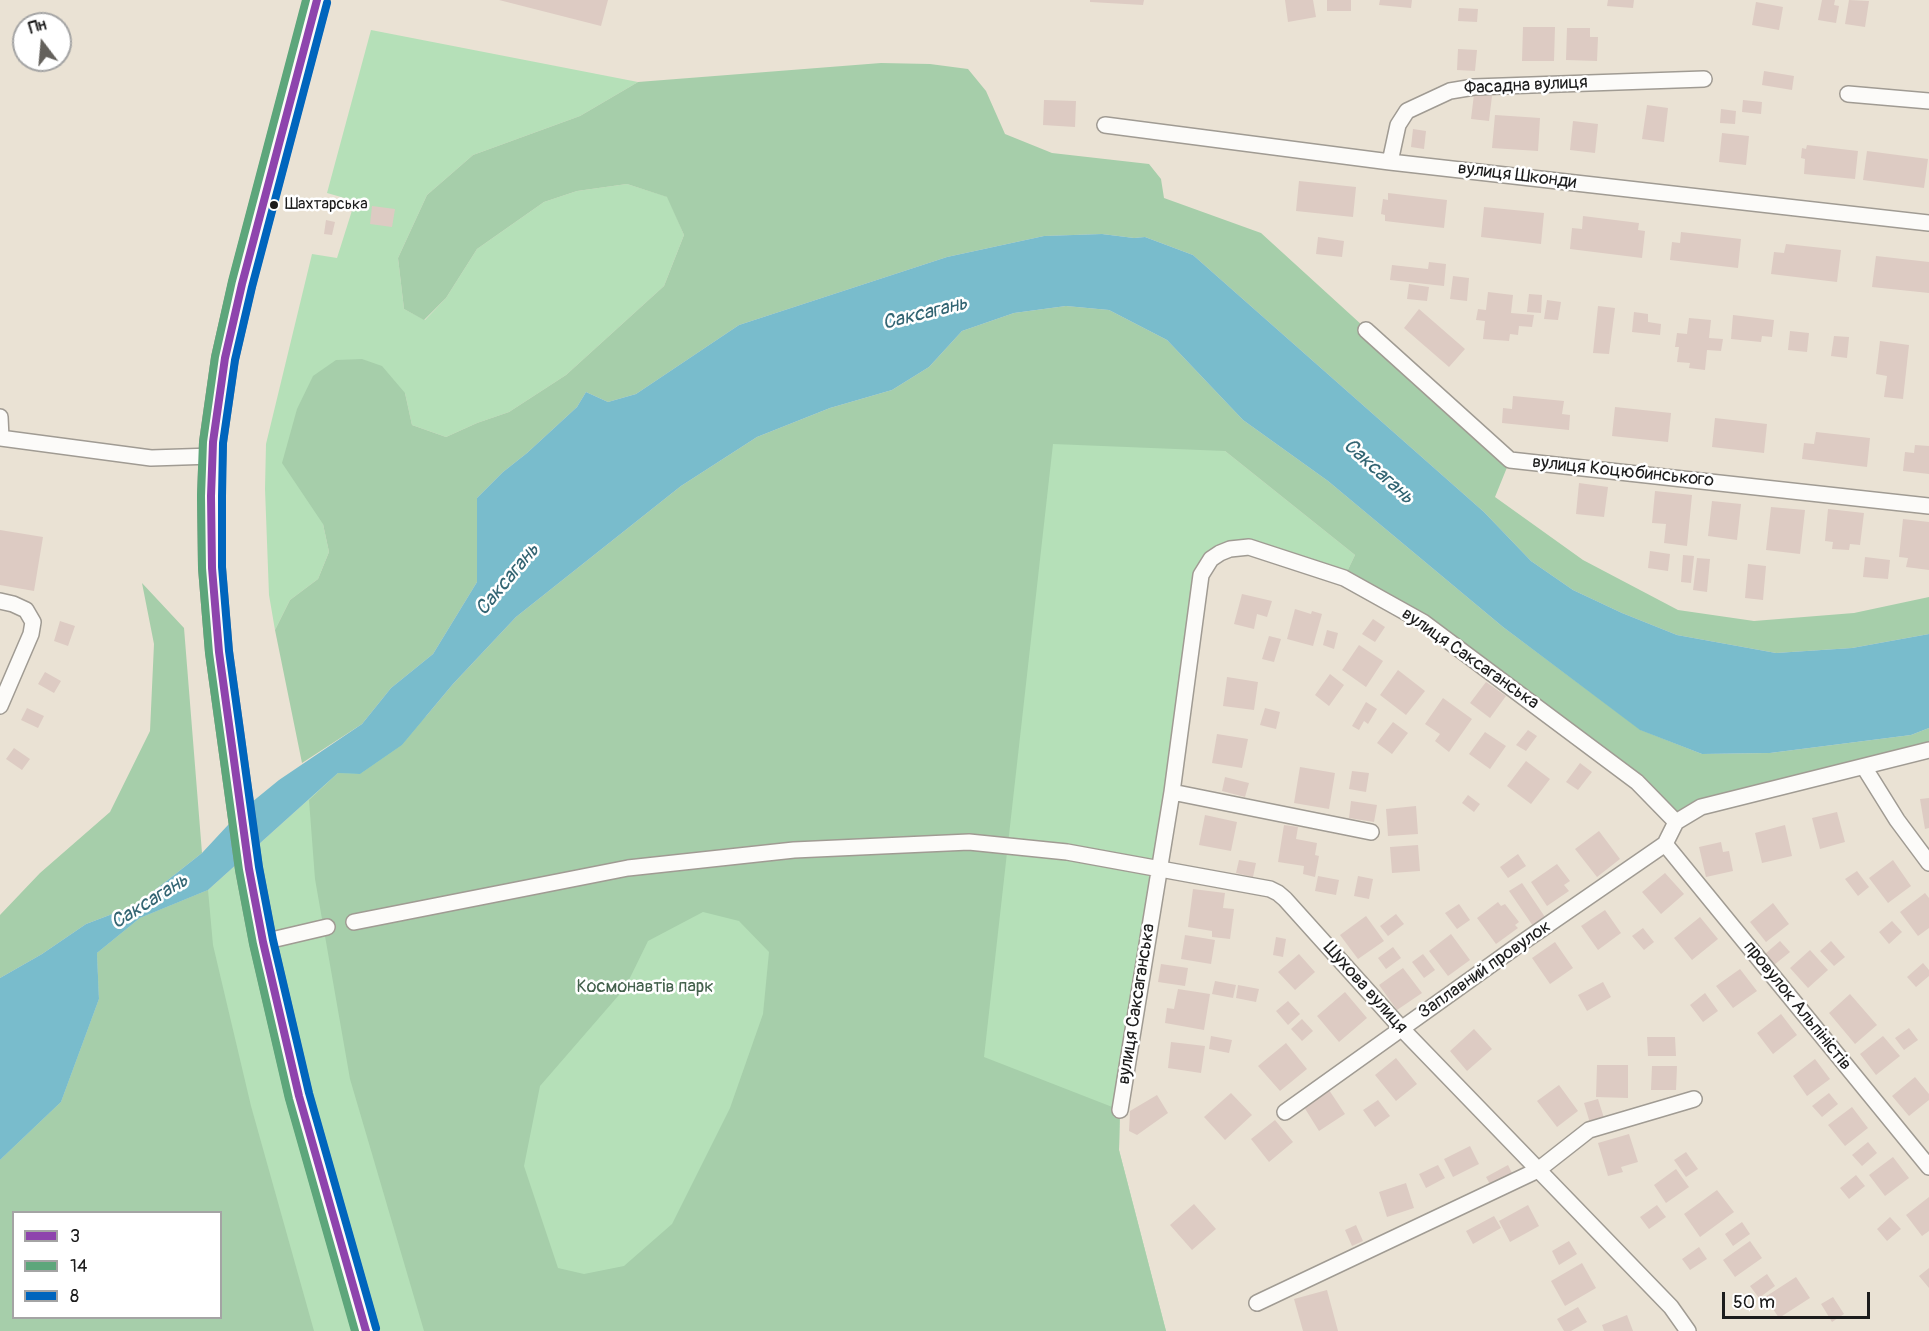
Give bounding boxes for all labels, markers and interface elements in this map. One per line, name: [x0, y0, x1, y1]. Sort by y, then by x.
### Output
north arrow: [12, 12, 72, 72]
text: Пн: [26, 15, 49, 39]
street label: Фасадна вулиця: [1464, 72, 1588, 100]
street label: вулиця Шконди: [1457, 158, 1577, 194]
place label: Шахтарська: [285, 195, 368, 215]
marker: Шахтарська: [268, 199, 280, 211]
water label: Саксагань: [880, 292, 970, 336]
water label: Саксагань: [1338, 434, 1418, 510]
street label: вулиця Коцюбинського: [1531, 452, 1715, 492]
water label: Саксагань: [471, 539, 545, 621]
street label: вулиця Саксаганська: [1397, 604, 1543, 714]
water label: Саксагань: [107, 869, 193, 935]
street label: Заплавний провулок: [1415, 916, 1555, 1024]
street label: вулиця Саксаганська: [1114, 922, 1160, 1086]
street label: провулок Альпіністів: [1738, 937, 1856, 1075]
street label: Шухова вулиця: [1318, 938, 1412, 1038]
park label: Космонавтів парк: [576, 976, 714, 998]
legend: [12, 1211, 222, 1319]
text: 3: [70, 1225, 80, 1248]
text: 14: [70, 1255, 87, 1278]
scale bar: [1725, 1280, 1874, 1318]
text: 8: [70, 1285, 79, 1308]
text: 50 m: [1733, 1291, 1775, 1314]

